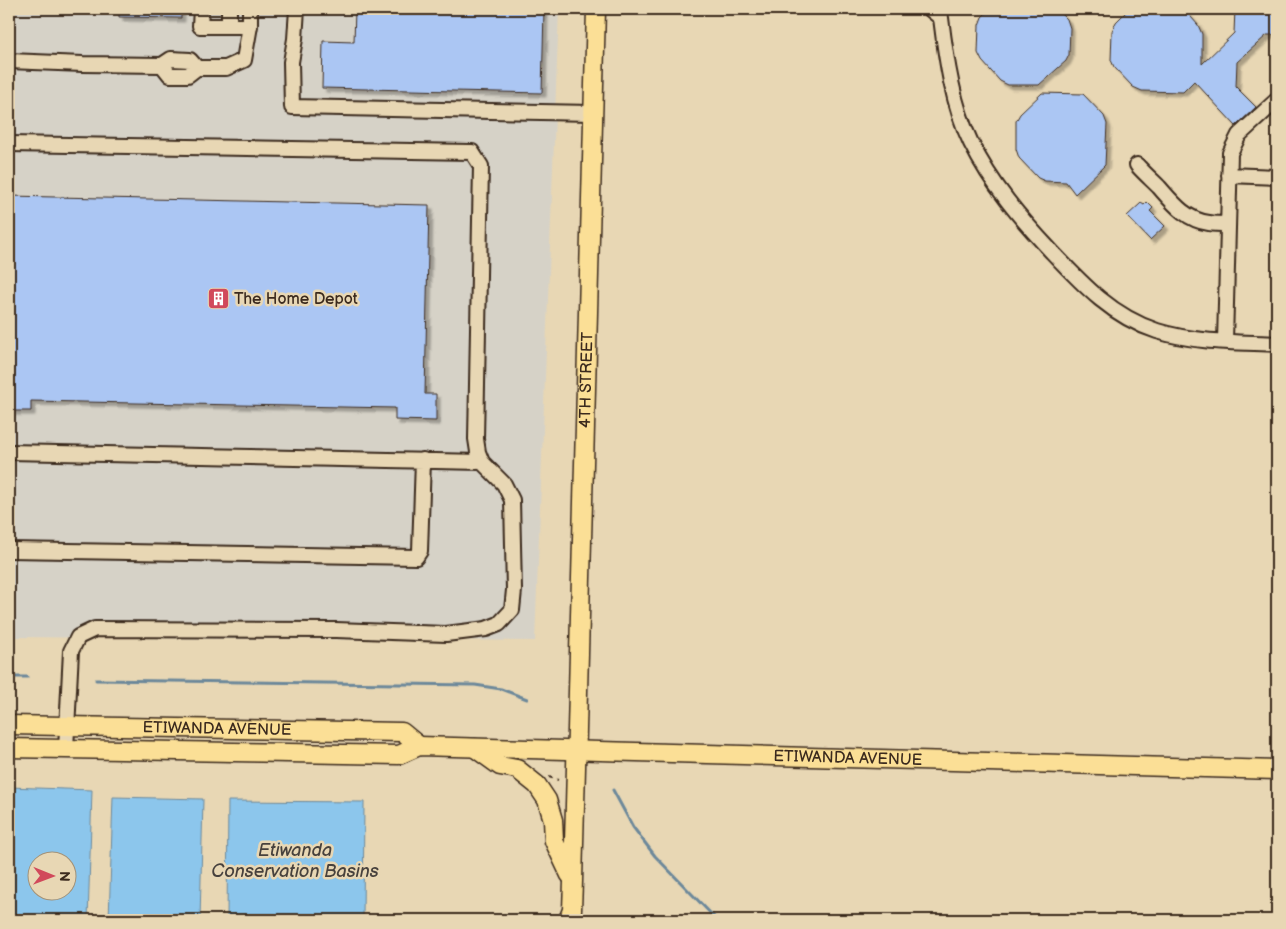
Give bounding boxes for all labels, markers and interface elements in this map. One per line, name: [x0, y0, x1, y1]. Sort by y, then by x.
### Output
building icon: The Home Depot: [206, 287, 230, 311]
place label: The Home Depot: [234, 290, 358, 309]
street label: 4TH STREET: [575, 331, 597, 428]
street label: ETIWANDA AVENUE: [142, 718, 292, 740]
street label: ETIWANDA AVENUE: [773, 746, 922, 770]
water label: Etiwanda Conservation Basins: [211, 840, 379, 882]
north arrow: [28, 852, 78, 902]
text: N: [56, 871, 73, 882]

